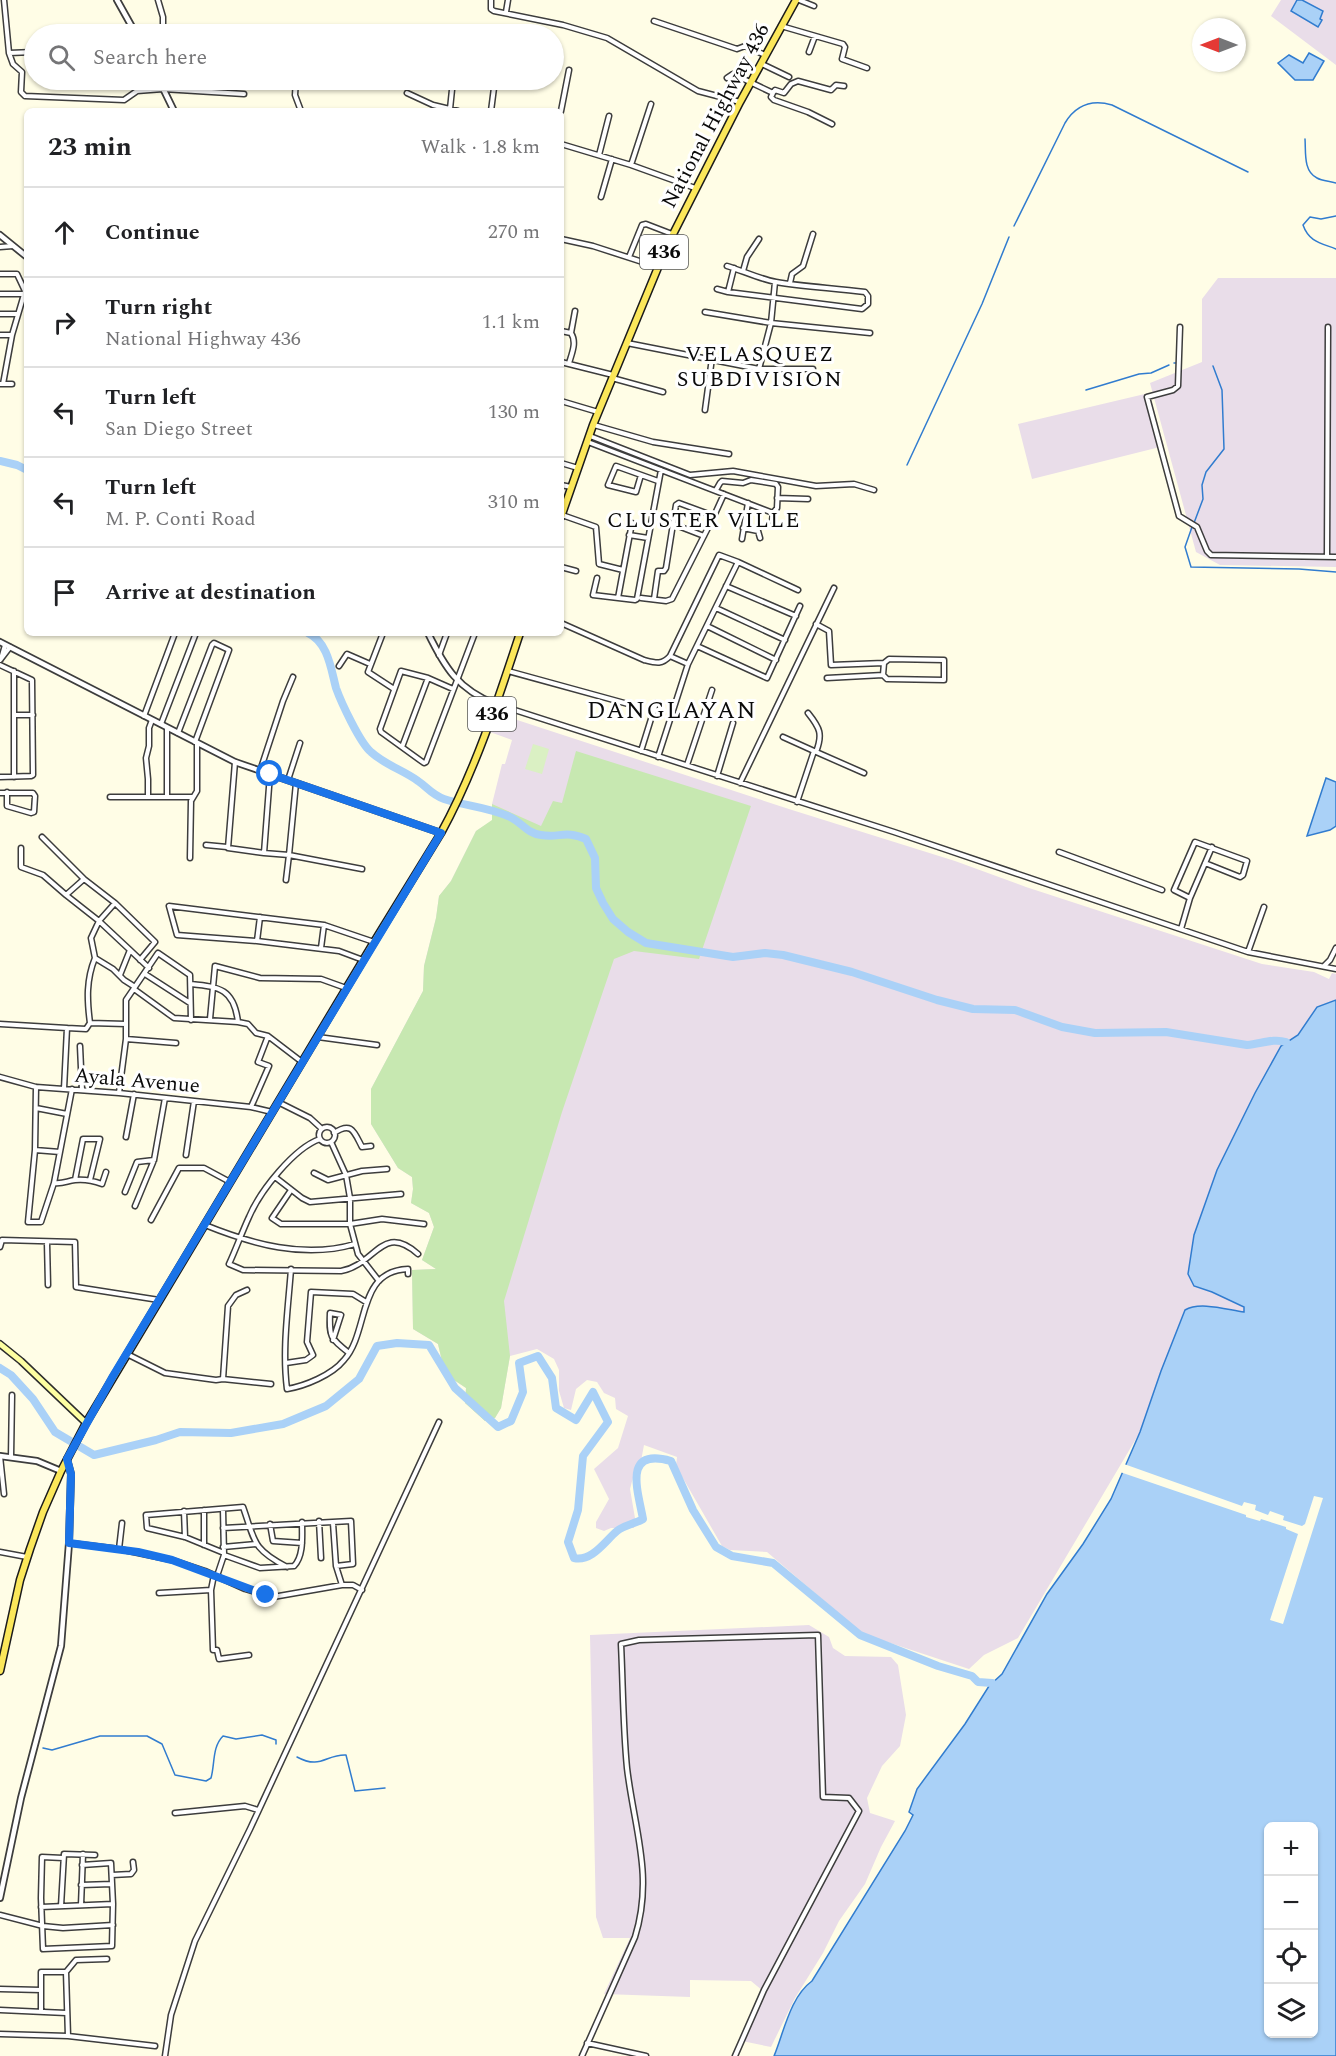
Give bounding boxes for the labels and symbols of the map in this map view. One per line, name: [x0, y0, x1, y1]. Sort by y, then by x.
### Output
street label: National Highway 436: [654, 18, 778, 214]
north arrow: [1192, 18, 1246, 72]
road number: 436: [640, 235, 688, 269]
district label: VELASQUEZ SUBDIVISION: [677, 338, 843, 396]
district label: CLUSTER VILLE: [607, 504, 801, 537]
district label: DANGLAYAN: [587, 693, 757, 729]
road number: 436: [468, 697, 516, 731]
route start: [256, 760, 282, 786]
street label: Ayala Avenue: [73, 1060, 201, 1102]
route end: [252, 1581, 278, 1607]

